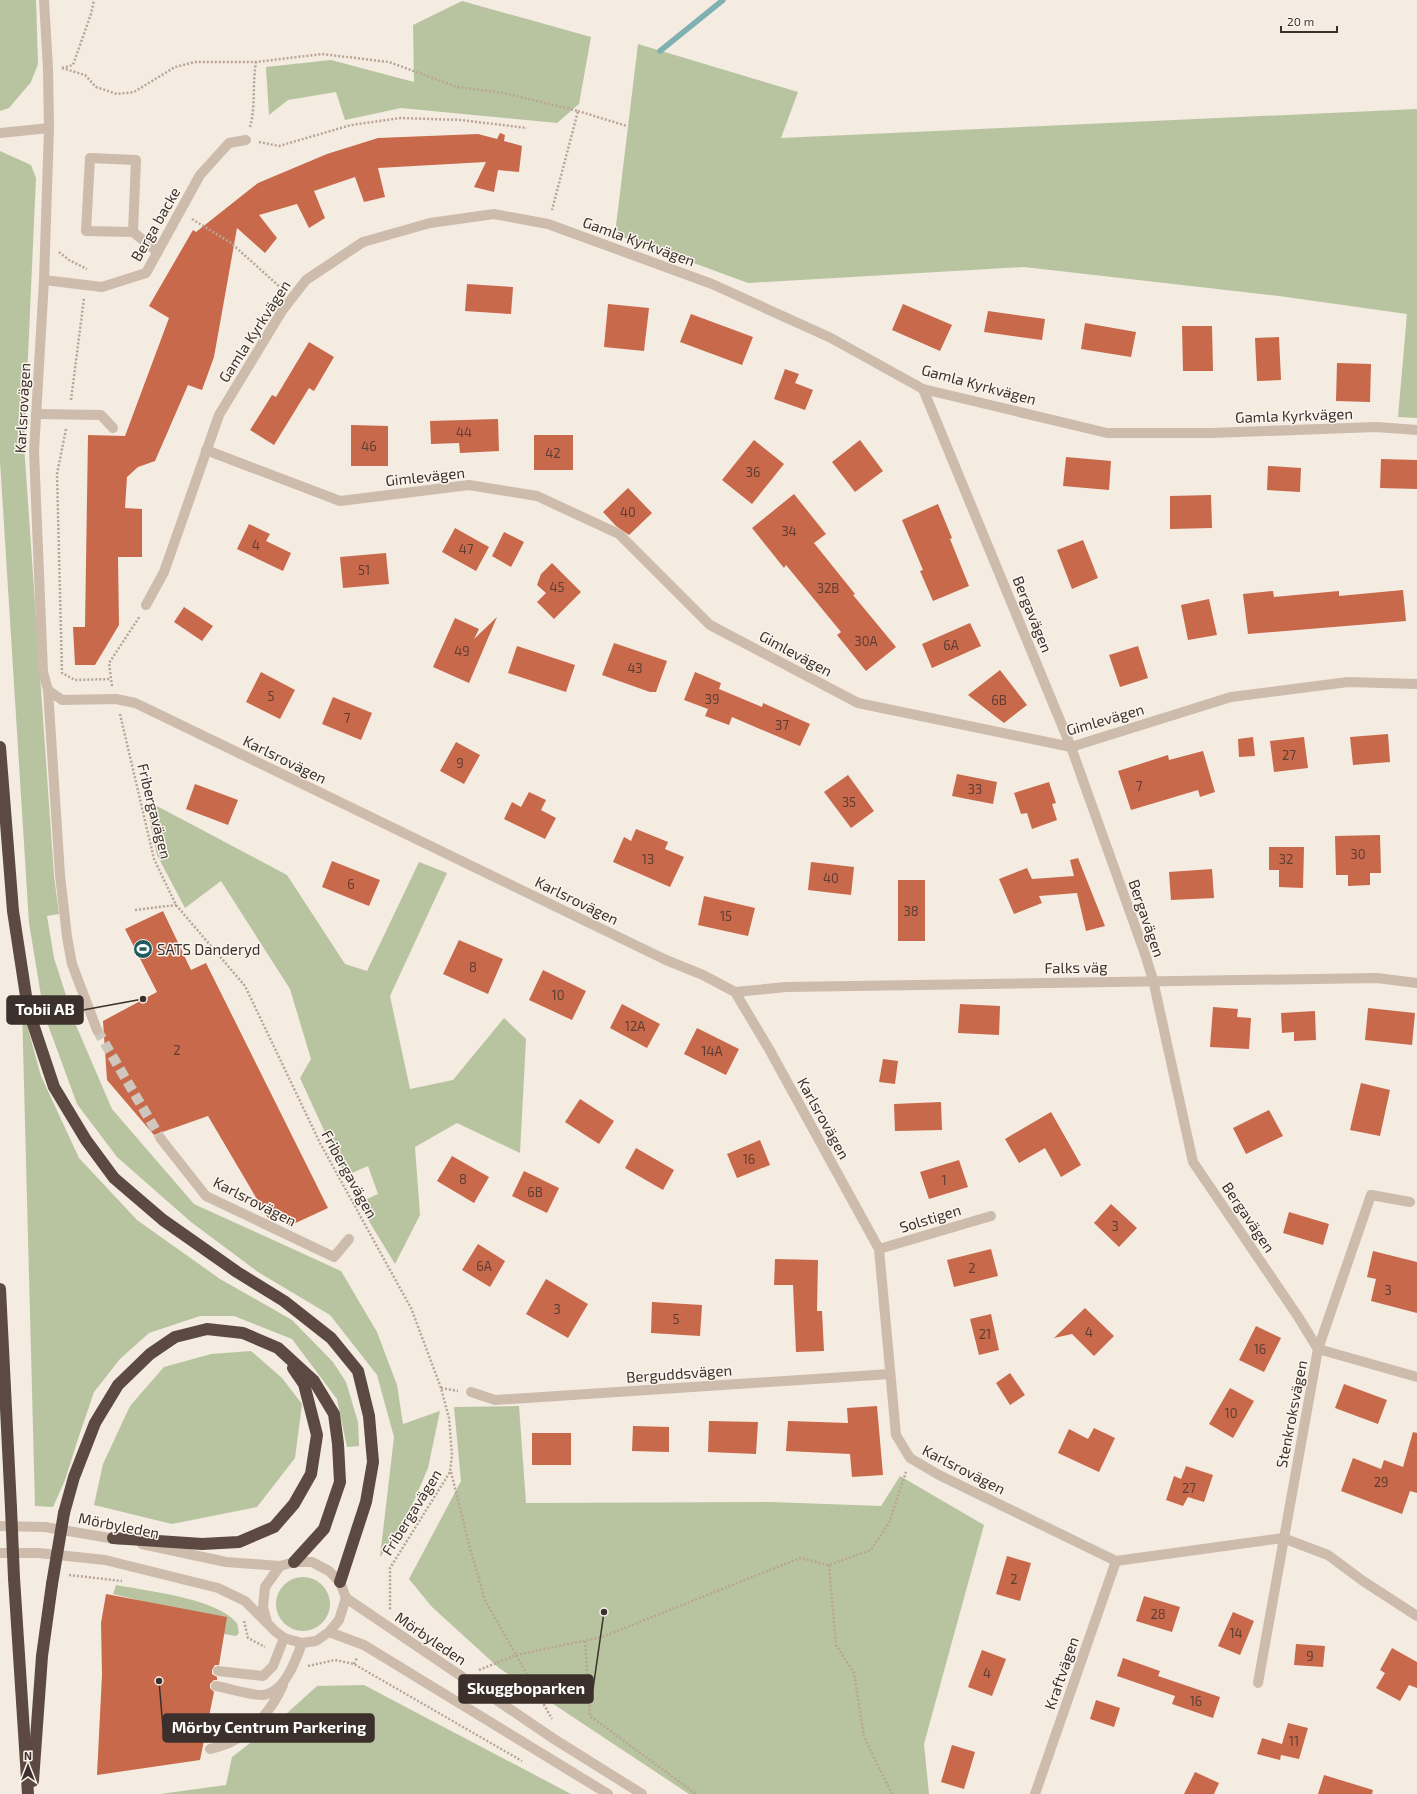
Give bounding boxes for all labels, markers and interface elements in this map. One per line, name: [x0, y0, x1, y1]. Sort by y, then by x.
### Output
scale bar: [1281, 8, 1337, 34]
text: 20 m: [1287, 14, 1314, 28]
street label: Berga backe: [127, 184, 183, 264]
street label: Gamla Kyrkvägen: [580, 212, 698, 270]
street label: Gamla Kyrkvägen: [214, 277, 294, 385]
street label: Gamla Kyrkvägen: [920, 360, 1038, 408]
street label: Karlsrovägen: [11, 362, 33, 454]
street label: Gamla Kyrkvägen: [1235, 404, 1353, 426]
house number: 44: [456, 424, 472, 440]
house number: 46: [361, 438, 377, 454]
house number: 42: [545, 445, 561, 461]
street label: Gimlevägen: [384, 463, 466, 489]
house number: 36: [746, 464, 760, 480]
house number: 40: [620, 504, 636, 520]
house number: 34: [781, 523, 797, 539]
house number: 4: [252, 537, 260, 553]
house number: 47: [459, 541, 474, 557]
house number: 51: [358, 562, 370, 578]
street label: Bergavägen: [1009, 573, 1057, 655]
house number: 45: [550, 579, 565, 595]
house number: 32B: [817, 580, 839, 596]
street label: Gimlevägen: [756, 626, 836, 680]
house number: 30A: [854, 633, 878, 649]
house number: 6A: [943, 637, 959, 653]
house number: 49: [454, 643, 470, 659]
house number: 43: [627, 660, 643, 676]
house number: 5: [268, 688, 275, 704]
house number: 39: [705, 691, 719, 707]
house number: 6B: [991, 692, 1007, 708]
street label: Gimlevägen: [1064, 699, 1146, 739]
house number: 7: [344, 710, 351, 726]
house number: 37: [775, 717, 789, 733]
street label: Karlsrovägen: [240, 731, 330, 787]
house number: 27: [1282, 747, 1296, 763]
house number: 9: [456, 755, 464, 771]
street label: Fribergavägen: [134, 761, 176, 861]
house number: 7: [1136, 778, 1143, 794]
house number: 33: [968, 781, 982, 797]
house number: 35: [842, 794, 856, 810]
house number: 30: [1350, 846, 1366, 862]
house number: 13: [642, 851, 654, 867]
house number: 32: [1279, 851, 1293, 867]
house number: 40: [823, 870, 839, 886]
street label: Karlsrovägen: [532, 872, 622, 928]
house number: 6: [347, 876, 355, 892]
street label: Bergavägen: [1125, 877, 1169, 959]
house number: 38: [903, 903, 919, 919]
house number: 15: [720, 908, 732, 924]
sports icon: SATS Danderyd: [132, 938, 154, 960]
place label: SATS Danderyd: [157, 940, 260, 958]
street label: Falks väg: [1044, 957, 1108, 977]
house number: 8: [469, 959, 477, 975]
house number: 10: [551, 987, 565, 1003]
callout: Tobii AB: [7, 996, 83, 1024]
text: Tobii AB: [15, 999, 75, 1018]
house number: 12A: [625, 1018, 645, 1034]
house number: 2: [173, 1042, 181, 1058]
house number: 14A: [701, 1043, 723, 1059]
street label: Karlsrovägen: [794, 1074, 854, 1162]
street label: Fribergavägen: [318, 1127, 382, 1221]
house number: 16: [743, 1151, 755, 1167]
house number: 8: [459, 1171, 467, 1187]
street label: Karlsrovägen: [211, 1172, 299, 1230]
house number: 1: [941, 1172, 947, 1188]
street label: Bergavägen: [1219, 1178, 1279, 1256]
house number: 6B: [527, 1184, 543, 1200]
street label: Solstigen: [897, 1200, 963, 1236]
house number: 3: [1111, 1218, 1119, 1234]
house number: 6A: [476, 1258, 492, 1274]
house number: 2: [968, 1260, 976, 1276]
house number: 3: [1384, 1282, 1392, 1298]
house number: 3: [553, 1301, 561, 1317]
house number: 5: [673, 1311, 680, 1327]
house number: 4: [1085, 1324, 1093, 1340]
house number: 21: [979, 1326, 991, 1342]
house number: 16: [1254, 1341, 1266, 1357]
street label: Stenkroksvägen: [1272, 1359, 1310, 1469]
street label: Berguddsvägen: [625, 1360, 733, 1386]
house number: 10: [1224, 1405, 1238, 1421]
street label: Karlsrovägen: [920, 1440, 1008, 1498]
street label: Fribergavägen: [377, 1466, 445, 1558]
house number: 29: [1374, 1474, 1388, 1490]
house number: 27: [1182, 1480, 1196, 1496]
street label: Mörbyleden: [77, 1508, 161, 1542]
house number: 2: [1010, 1571, 1018, 1587]
house number: 28: [1150, 1606, 1166, 1622]
street label: Mörbyleden: [392, 1608, 470, 1668]
house number: 14: [1229, 1625, 1243, 1641]
street label: Kraftvägen: [1040, 1634, 1082, 1712]
house number: 9: [1306, 1648, 1314, 1664]
house number: 4: [983, 1665, 991, 1681]
callout: Skuggboparken: [459, 1675, 593, 1703]
text: Skuggboparken: [467, 1678, 585, 1697]
house number: 16: [1190, 1693, 1202, 1709]
callout: Mörby Centrum Parkering: [163, 1714, 374, 1742]
text: Mörby Centrum Parkering: [172, 1717, 367, 1737]
house number: 11: [1289, 1733, 1299, 1749]
north arrow: [8, 1746, 48, 1786]
text: N: [24, 1749, 32, 1762]

